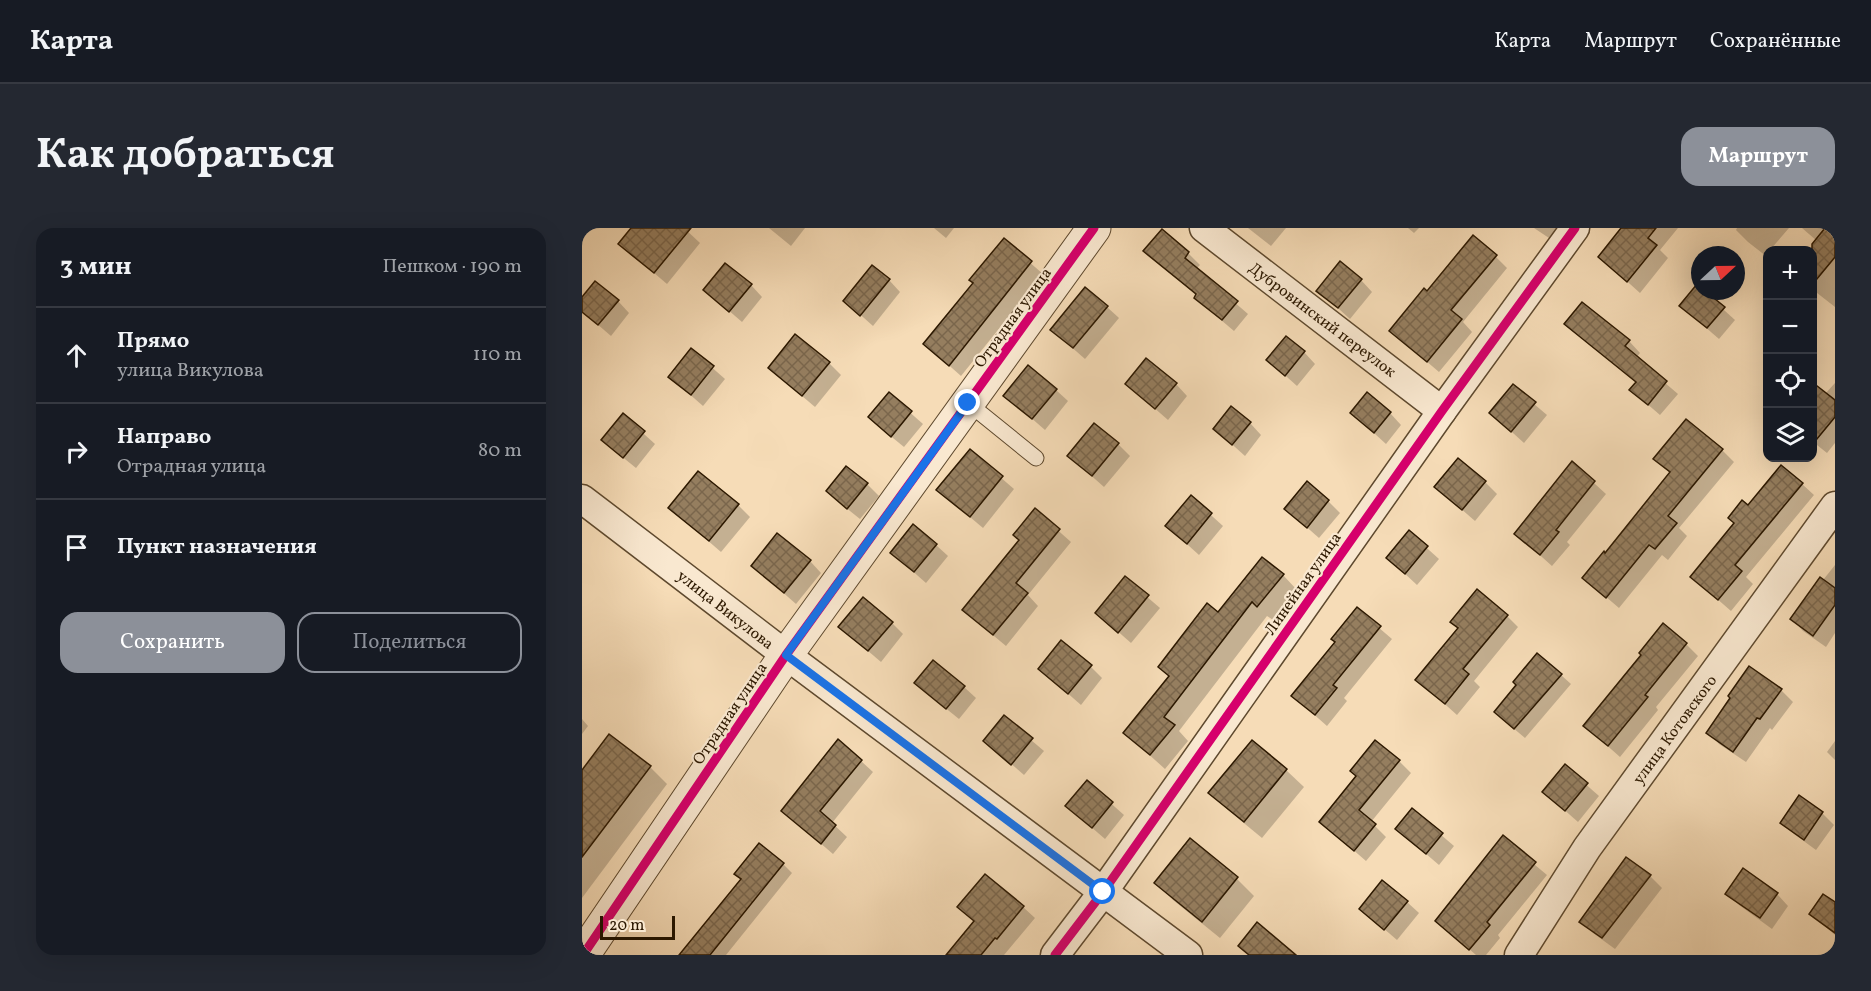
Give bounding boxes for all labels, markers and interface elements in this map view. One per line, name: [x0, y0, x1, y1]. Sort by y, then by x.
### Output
text: Карта: [30, 22, 113, 61]
text: Карта: [1494, 27, 1551, 56]
text: Маршрут: [1584, 27, 1677, 56]
text: Сохранённые: [1710, 27, 1841, 56]
text: Как добраться: [36, 127, 335, 186]
button: Маршрут: [1681, 127, 1835, 186]
north arrow: [1691, 246, 1745, 300]
map controls: [1763, 246, 1817, 462]
button: +: [1763, 246, 1817, 300]
text: 3 мин: [60, 249, 132, 285]
text: Пешком · 190 m: [382, 253, 522, 281]
street label: Дубровинский переулок: [1244, 258, 1400, 384]
street label: Отрадная улица: [970, 263, 1058, 373]
button: −: [1763, 300, 1817, 354]
text: Прямо: [117, 326, 189, 357]
icon: ahead: [60, 339, 93, 372]
text: 110 m: [473, 341, 522, 369]
button: locate: [1763, 354, 1817, 408]
text: улица Викулова: [117, 357, 264, 385]
route end: [954, 389, 980, 415]
button: layers: [1763, 408, 1817, 462]
text: Направо: [117, 422, 211, 453]
icon: right: [60, 435, 93, 468]
text: 80 m: [478, 437, 522, 465]
text: Отрадная улица: [117, 453, 266, 481]
street label: Линейная улица: [1260, 528, 1347, 640]
icon: arrive: [60, 531, 93, 564]
text: Пункт назначения: [117, 532, 317, 563]
street label: улица Викулова: [672, 566, 778, 655]
button: Сохранить: [60, 612, 285, 673]
button: Поделиться: [297, 612, 522, 673]
street label: Отрадная улица: [688, 658, 773, 770]
street label: улица Котовского: [1628, 671, 1723, 789]
route start: [1089, 878, 1115, 904]
scale bar: [600, 913, 675, 940]
text: 20 m: [609, 915, 644, 937]

